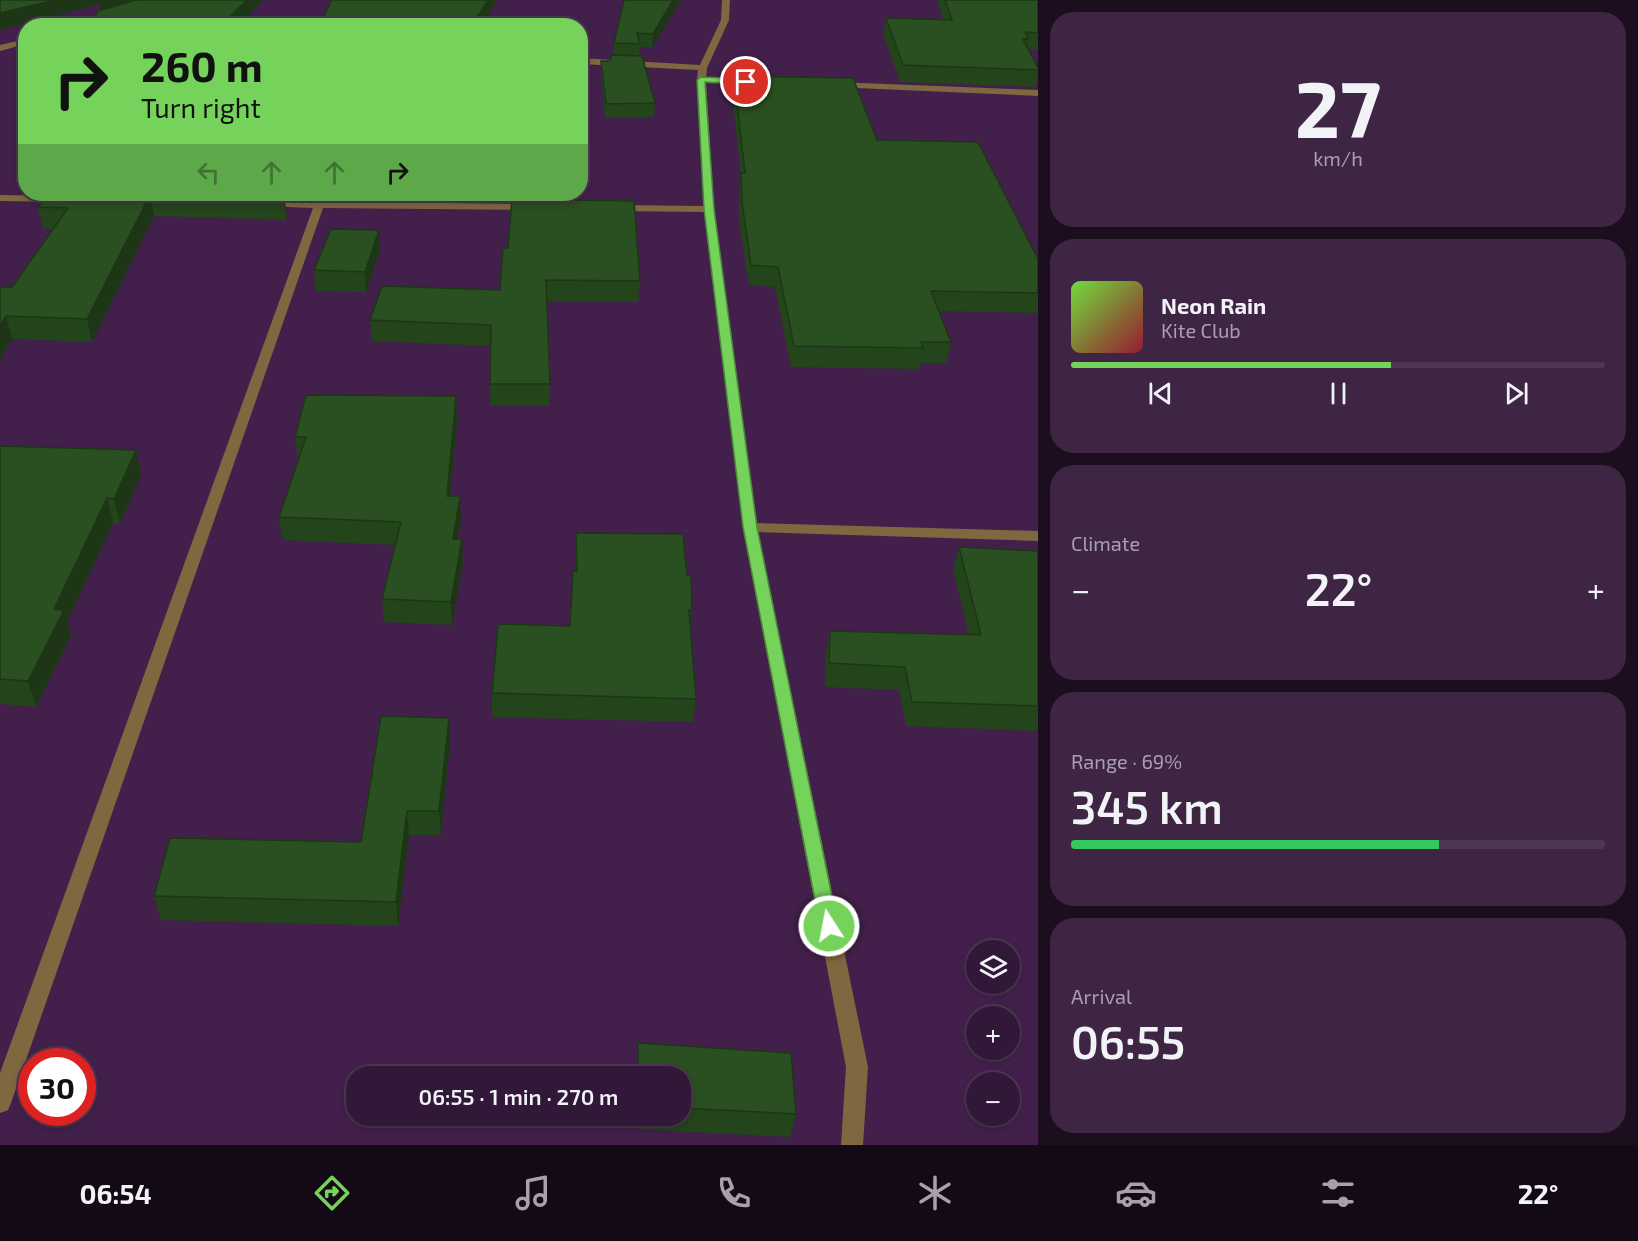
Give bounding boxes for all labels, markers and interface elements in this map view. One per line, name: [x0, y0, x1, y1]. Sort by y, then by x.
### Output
text: 260 m: [141, 40, 263, 90]
icon: right: [42, 42, 120, 120]
pin: [720, 56, 771, 107]
text: 27: [1295, 60, 1381, 154]
icon: arrive: [729, 65, 762, 98]
text: Turn right: [141, 91, 261, 123]
text: km/h: [1313, 146, 1363, 170]
icon: left: [192, 156, 225, 189]
icon: ahead: [255, 156, 288, 189]
icon: ahead: [318, 156, 351, 189]
icon: right: [381, 156, 414, 189]
text: Neon Rain: [1161, 292, 1266, 318]
text: Kite Club: [1161, 318, 1241, 342]
icon: previous: [1144, 377, 1177, 410]
icon: pause: [1322, 377, 1355, 410]
icon: next: [1500, 377, 1533, 410]
text: Climate: [1071, 531, 1140, 555]
text: 22°: [1305, 561, 1372, 615]
text: −: [1071, 569, 1090, 609]
text: +: [1587, 569, 1605, 609]
text: Range · 69%: [1071, 749, 1182, 773]
text: 345 km: [1071, 779, 1223, 833]
position arrow: [797, 894, 861, 958]
map controls: [966, 940, 1020, 1126]
button: layers: [966, 940, 1020, 994]
text: Arrival: [1071, 984, 1132, 1008]
button: +: [966, 1006, 1020, 1060]
text: 06:55: [1071, 1014, 1185, 1068]
speed limit sign: 30: [18, 1048, 96, 1126]
button: −: [966, 1072, 1020, 1126]
text: 06:55 · 1 min · 270 m: [419, 1083, 618, 1109]
icon: directions: [311, 1172, 353, 1214]
icon: music: [512, 1172, 554, 1214]
icon: phone: [713, 1172, 755, 1214]
icon: climate: [914, 1172, 956, 1214]
icon: car: [1115, 1172, 1157, 1214]
icon: filters: [1317, 1172, 1359, 1214]
text: 06:54: [80, 1177, 152, 1209]
text: 22°: [1518, 1177, 1558, 1209]

